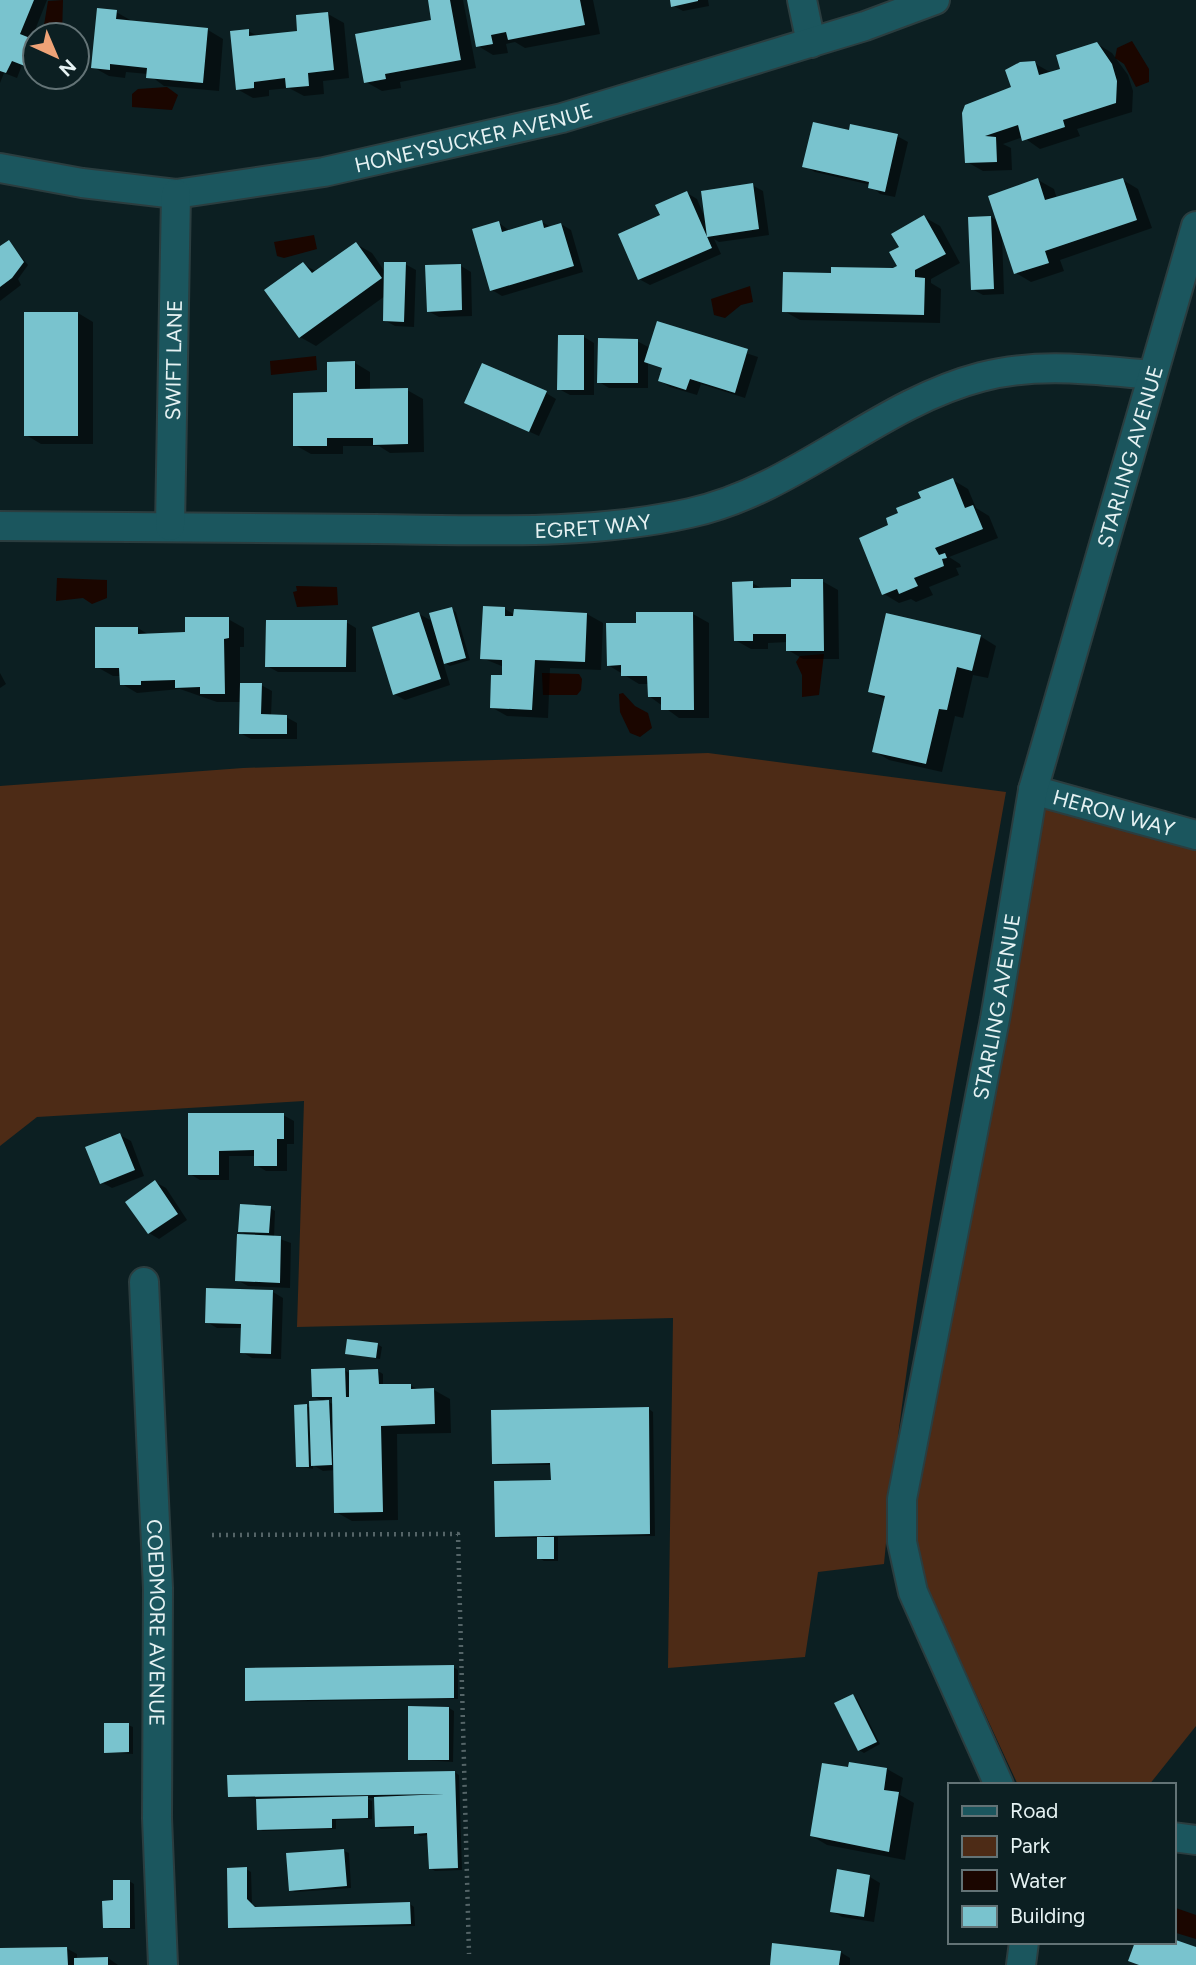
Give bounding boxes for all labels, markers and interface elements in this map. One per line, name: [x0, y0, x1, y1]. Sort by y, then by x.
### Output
north arrow: [21, 21, 91, 91]
text: N: [54, 54, 81, 81]
street label: HONEYSUCKER AVENUE: [352, 97, 596, 177]
street label: SWIFT LANE: [159, 299, 187, 421]
street label: STARLING AVENUE: [1091, 362, 1168, 550]
street label: EGRET WAY: [534, 508, 653, 542]
street label: HERON WAY: [1050, 784, 1178, 841]
street label: STARLING AVENUE: [967, 912, 1025, 1101]
street label: COEDMORE AVENUE: [142, 1519, 171, 1726]
legend: [948, 1783, 1175, 1944]
text: Road: [1010, 1798, 1058, 1823]
text: Park: [1010, 1833, 1051, 1858]
text: Water: [1010, 1868, 1066, 1893]
text: Building: [1010, 1903, 1085, 1928]

